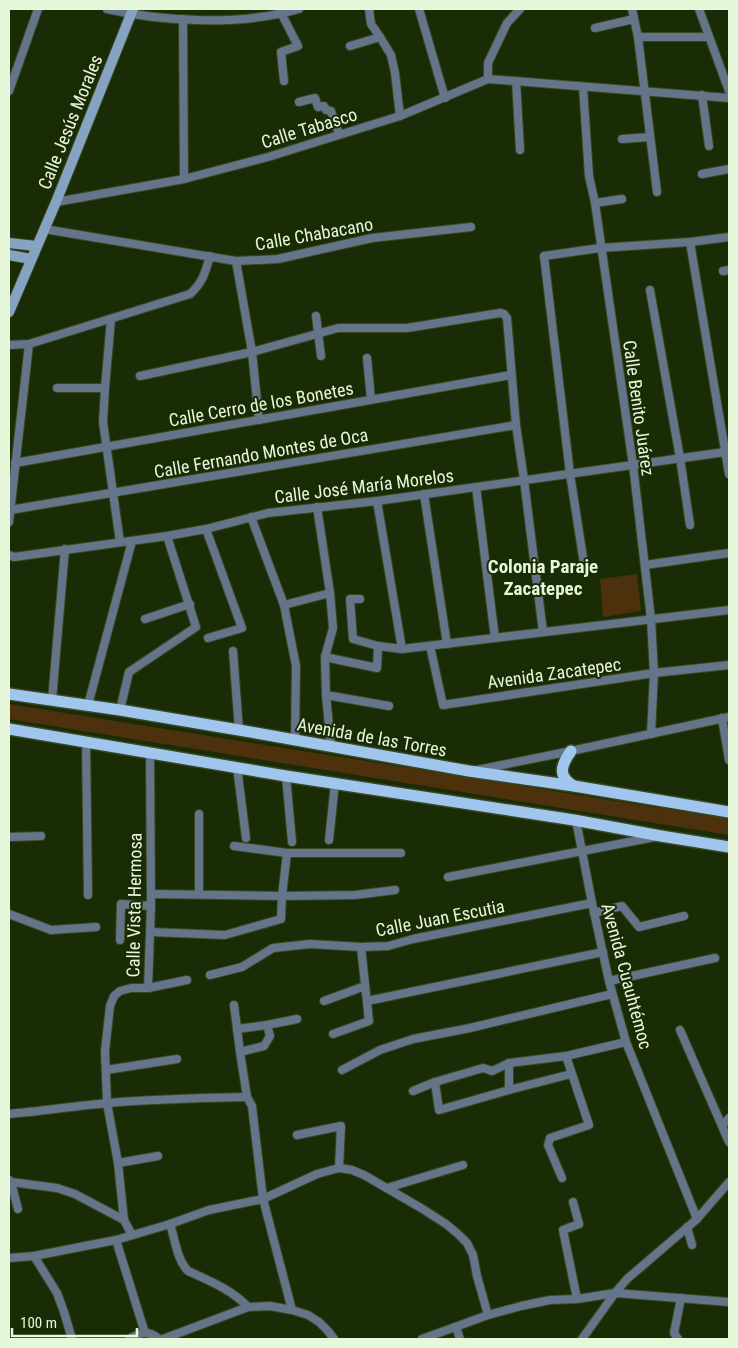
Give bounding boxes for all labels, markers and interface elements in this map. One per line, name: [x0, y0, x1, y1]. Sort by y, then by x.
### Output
street label: Calle Jesús Morales: [33, 52, 107, 192]
street label: Calle Tabasco: [258, 103, 360, 153]
street label: Calle Chabacano: [253, 213, 375, 255]
street label: Calle Benito Juárez: [619, 339, 659, 477]
street label: Calle Cerro de los Bonetes: [167, 377, 355, 431]
street label: Calle Fernando Montes de Oca: [152, 424, 370, 482]
street label: Calle José María Morelos: [273, 465, 455, 507]
district label: Colonia Paraje Zacatepec: [488, 555, 598, 600]
street label: Avenida Zacatepec: [486, 653, 622, 693]
street label: Avenida de las Torres: [295, 713, 449, 761]
street label: Calle Vista Hermosa: [122, 832, 146, 978]
street label: Calle Juan Escutia: [374, 895, 506, 941]
street label: Avenida Cuauhtémoc: [597, 901, 657, 1051]
scale bar: [12, 1306, 138, 1338]
text: 100 m: [20, 1314, 57, 1332]

